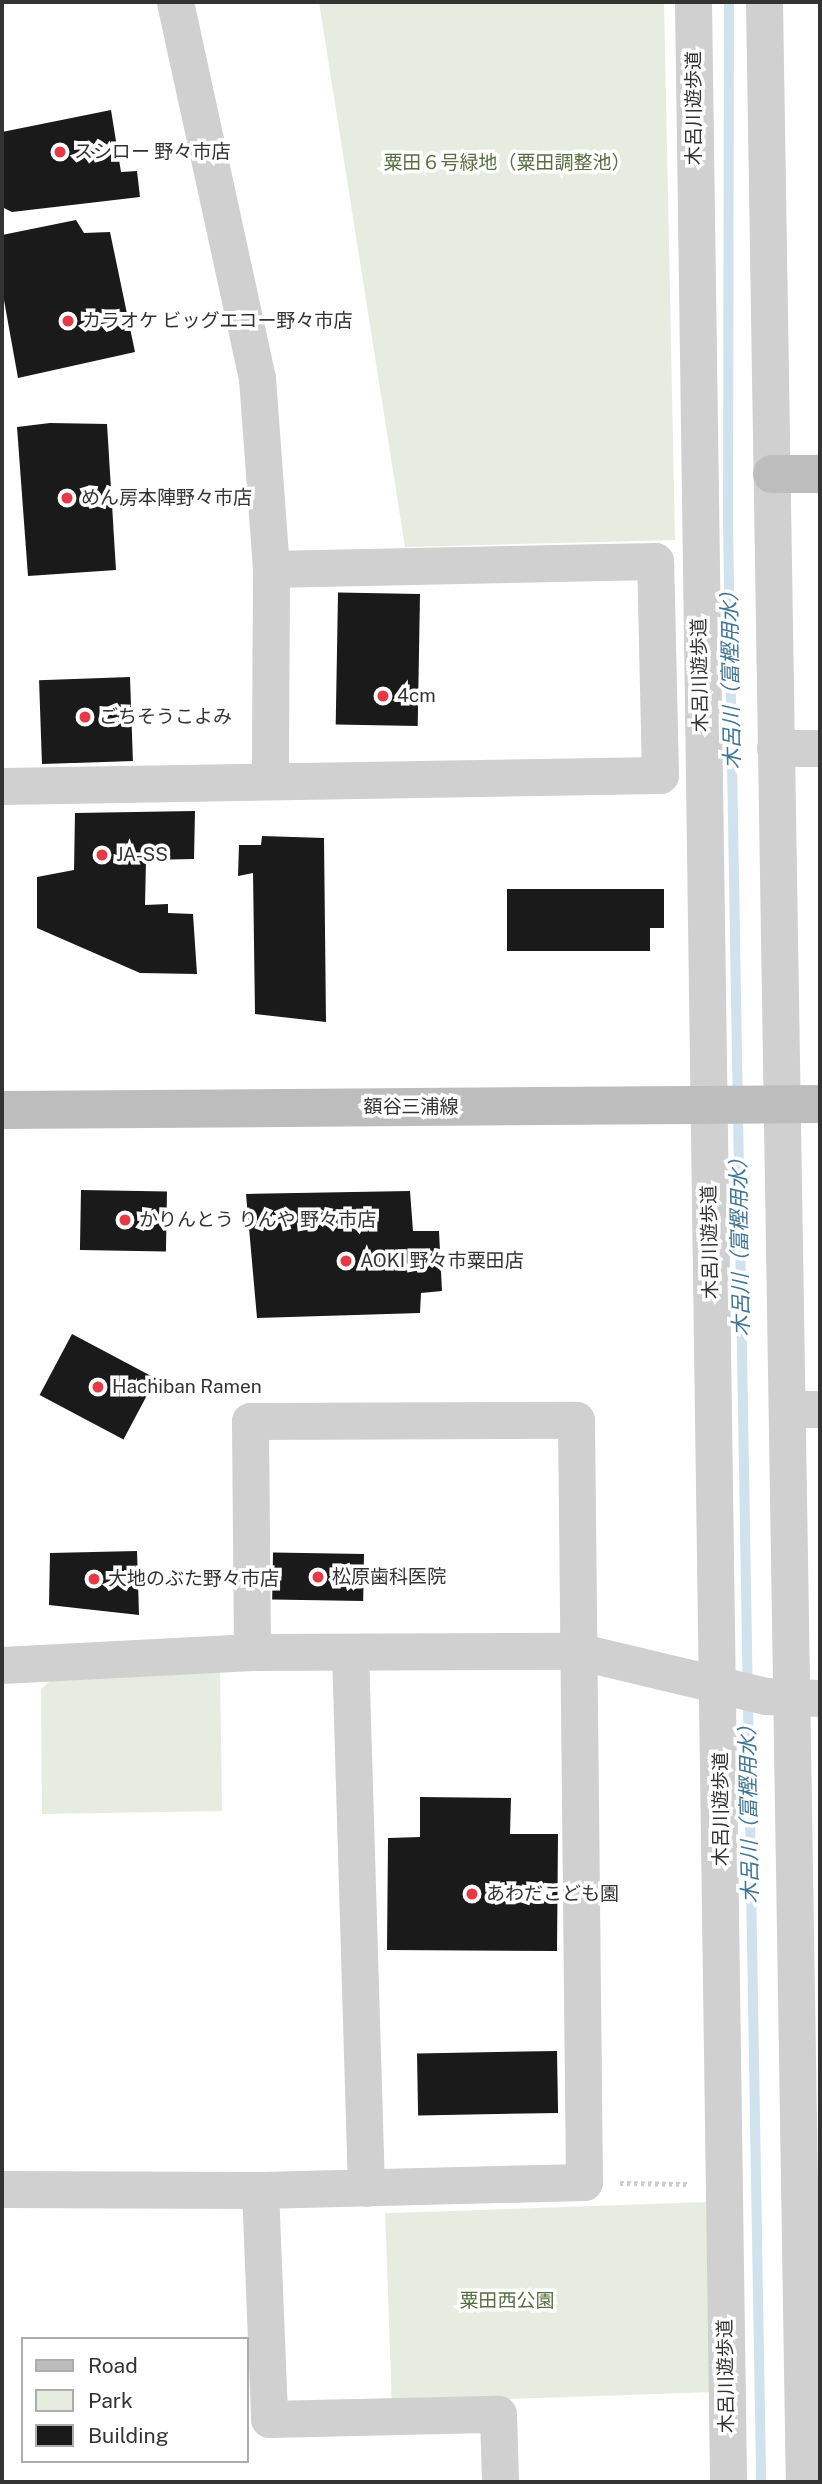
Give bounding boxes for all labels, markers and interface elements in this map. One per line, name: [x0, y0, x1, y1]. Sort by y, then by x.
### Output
street label: 木呂川遊歩道: [683, 51, 705, 165]
place label: スシロー 野々市店: [74, 141, 231, 163]
marker: スシロー 野々市店: [52, 144, 68, 160]
park label: 粟田６号緑地（粟田調整池）: [384, 152, 630, 174]
place label: カラオケ ビッグエコー野々市店: [82, 310, 353, 332]
marker: カラオケ ビッグエコー野々市店: [60, 313, 76, 329]
place label: めん房本陣野々市店: [81, 487, 252, 509]
marker: めん房本陣野々市店: [59, 490, 75, 506]
water label: 木呂川（富樫用水）: [717, 580, 745, 770]
street label: 木呂川遊歩道: [688, 618, 712, 732]
place label: 4cm: [397, 685, 436, 707]
marker: 4cm: [375, 688, 391, 704]
place label: ごちそうこよみ: [99, 706, 232, 728]
marker: ごちそうこよみ: [77, 709, 93, 725]
place label: JA-SS: [116, 844, 168, 866]
marker: JA-SS: [94, 847, 110, 863]
street label: 額谷三浦線: [364, 1096, 458, 1118]
water label: 木呂川（富樫用水）: [726, 1147, 754, 1337]
street label: 木呂川遊歩道: [698, 1185, 722, 1299]
place label: かりんとう りんや 野々市店: [139, 1209, 376, 1231]
marker: かりんとう りんや 野々市店: [117, 1212, 133, 1228]
place label: AOKI 野々市粟田店: [360, 1250, 524, 1272]
marker: AOKI 野々市粟田店: [338, 1253, 354, 1269]
place label: Hachiban Ramen: [112, 1376, 262, 1398]
marker: Hachiban Ramen: [90, 1379, 106, 1395]
place label: 松原歯科医院: [332, 1566, 446, 1588]
place label: 大地のぶた野々市店: [108, 1568, 279, 1590]
marker: 松原歯科医院: [310, 1569, 326, 1585]
marker: 大地のぶた野々市店: [86, 1571, 102, 1587]
water label: 木呂川（富樫用水）: [735, 1714, 763, 1904]
street label: 木呂川遊歩道: [710, 1752, 732, 1866]
place label: あわだこども園: [486, 1883, 619, 1905]
marker: あわだこども園: [464, 1886, 480, 1902]
park label: 粟田西公園: [460, 2290, 554, 2312]
street label: 木呂川遊歩道: [714, 2319, 738, 2433]
legend: [21, 2337, 248, 2463]
text: Road: [88, 2353, 138, 2378]
text: Park: [88, 2388, 133, 2413]
text: Building: [88, 2423, 169, 2448]

